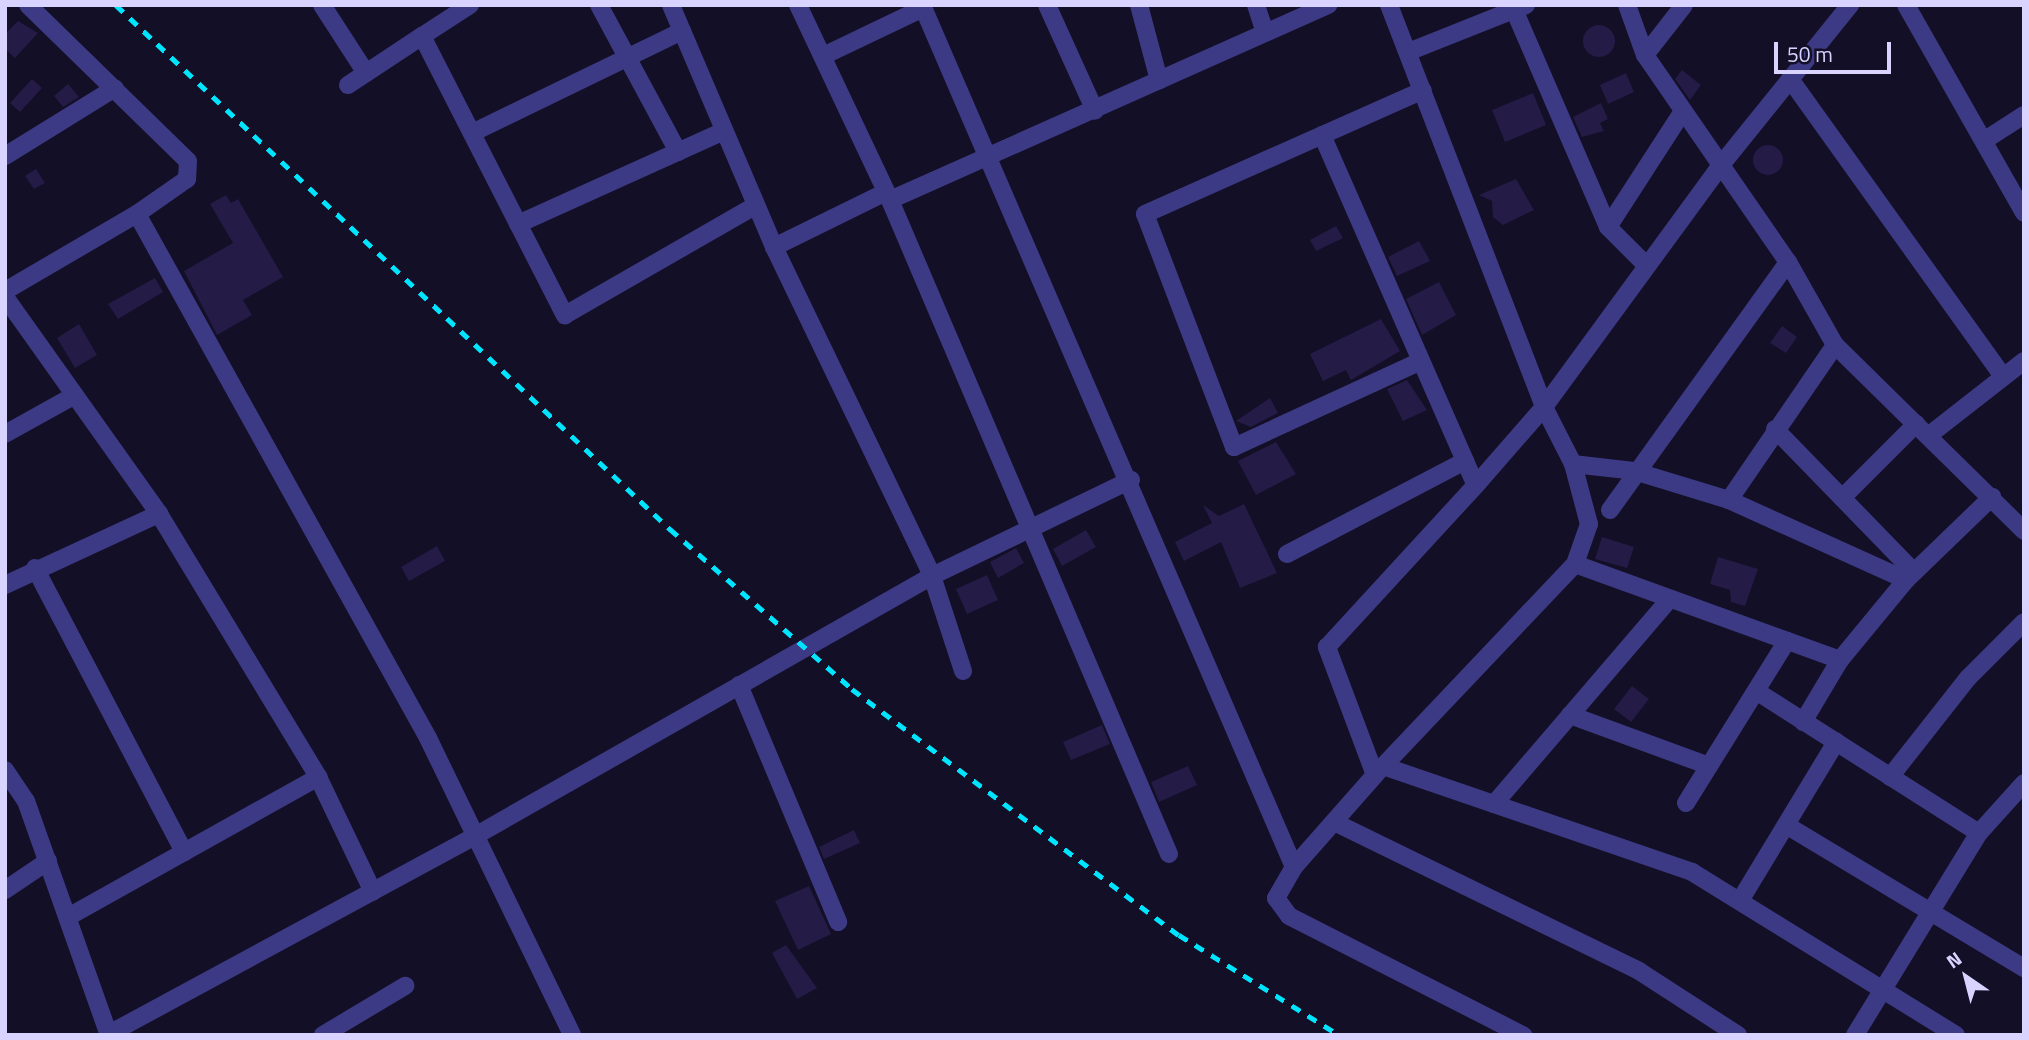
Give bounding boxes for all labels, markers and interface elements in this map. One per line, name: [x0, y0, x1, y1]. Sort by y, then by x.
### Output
scale bar: [1777, 28, 1894, 72]
text: 50 m: [1787, 38, 1833, 70]
north arrow: [1931, 942, 2001, 1012]
text: N: [1940, 944, 1967, 975]

